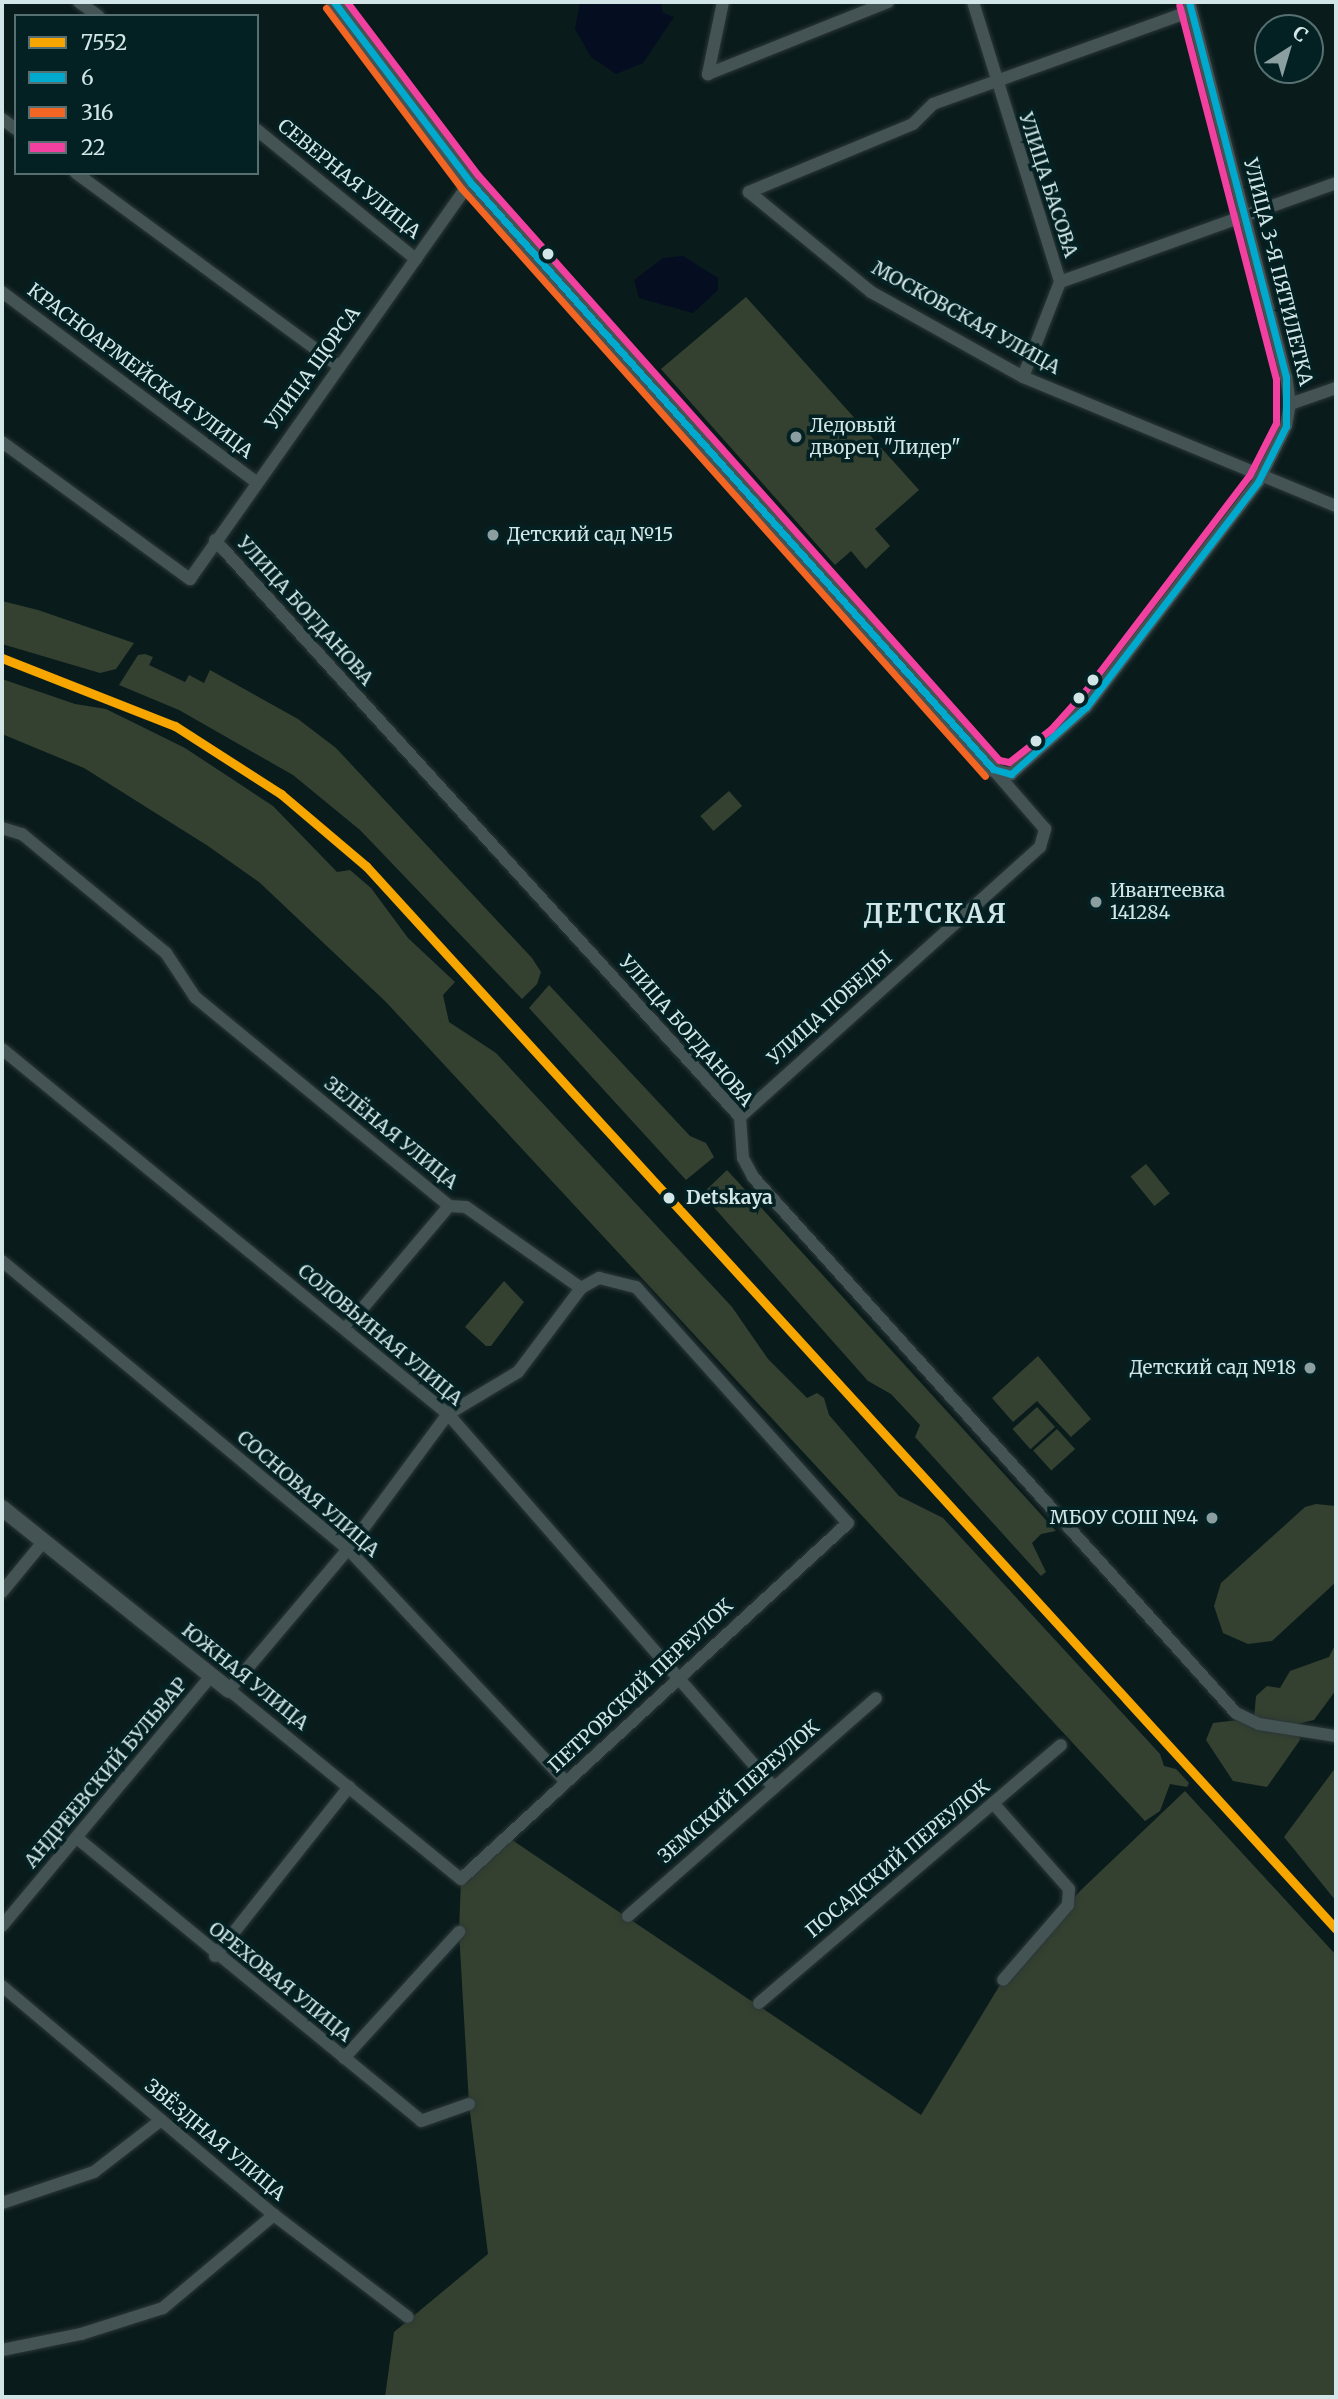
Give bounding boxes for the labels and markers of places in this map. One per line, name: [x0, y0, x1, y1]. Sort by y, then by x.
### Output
unlabelled marker: [541, 247, 555, 261]
place label: Ледовый дворец "Лидер": [810, 415, 961, 459]
marker: Ледовый дворец "Лидер": [788, 429, 804, 445]
place label: Детский сад №15: [507, 524, 673, 546]
marker: Детский сад №15: [485, 527, 501, 543]
unlabelled marker: [1086, 673, 1100, 687]
unlabelled marker: [1072, 691, 1086, 705]
unlabelled marker: [1029, 734, 1043, 748]
place label: Ивантеевка 141284: [1110, 880, 1225, 924]
marker: Ивантеевка 141284: [1088, 894, 1104, 910]
marker: Detskaya: [658, 1187, 680, 1209]
place label: Detskaya: [686, 1187, 773, 1209]
place label: Детский сад №18: [1129, 1357, 1296, 1379]
marker: Детский сад №18: [1302, 1360, 1318, 1376]
place label: МБОУ СОШ №4: [1050, 1507, 1198, 1529]
marker: МБОУ СОШ №4: [1204, 1510, 1220, 1526]

